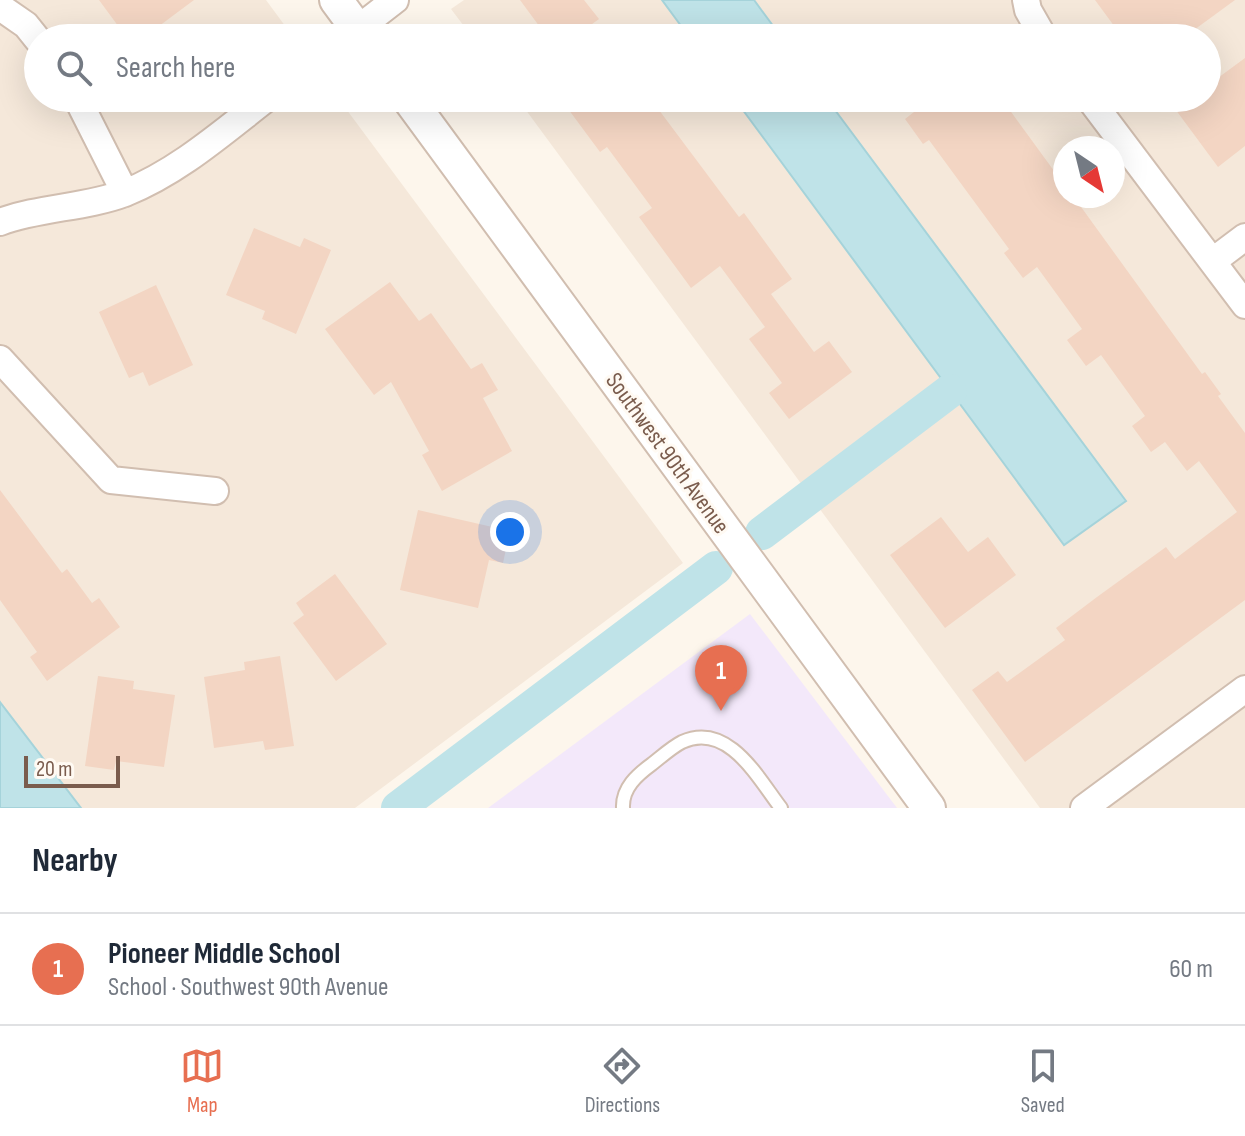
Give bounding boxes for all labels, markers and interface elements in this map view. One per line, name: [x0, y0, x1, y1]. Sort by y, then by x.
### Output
search box: [24, 24, 1221, 112]
icon: search: [52, 46, 96, 90]
text: Search here: [116, 50, 235, 86]
north arrow: [1053, 136, 1125, 208]
street label: Southwest 90th Avenue: [599, 367, 736, 540]
your location: [490, 512, 530, 552]
pin: 1: [695, 645, 747, 711]
scale bar: [24, 752, 120, 788]
text: 20 m: [36, 756, 73, 783]
text: Nearby: [32, 840, 118, 881]
text: Pioneer Middle School: [108, 936, 340, 972]
text: 1: [53, 954, 63, 985]
text: 60 m: [1169, 954, 1213, 985]
text: School · Southwest 90th Avenue: [108, 972, 389, 1003]
tab: Map: [180, 1044, 224, 1119]
tab: Directions: [585, 1044, 660, 1119]
tab: Saved: [1021, 1044, 1065, 1119]

